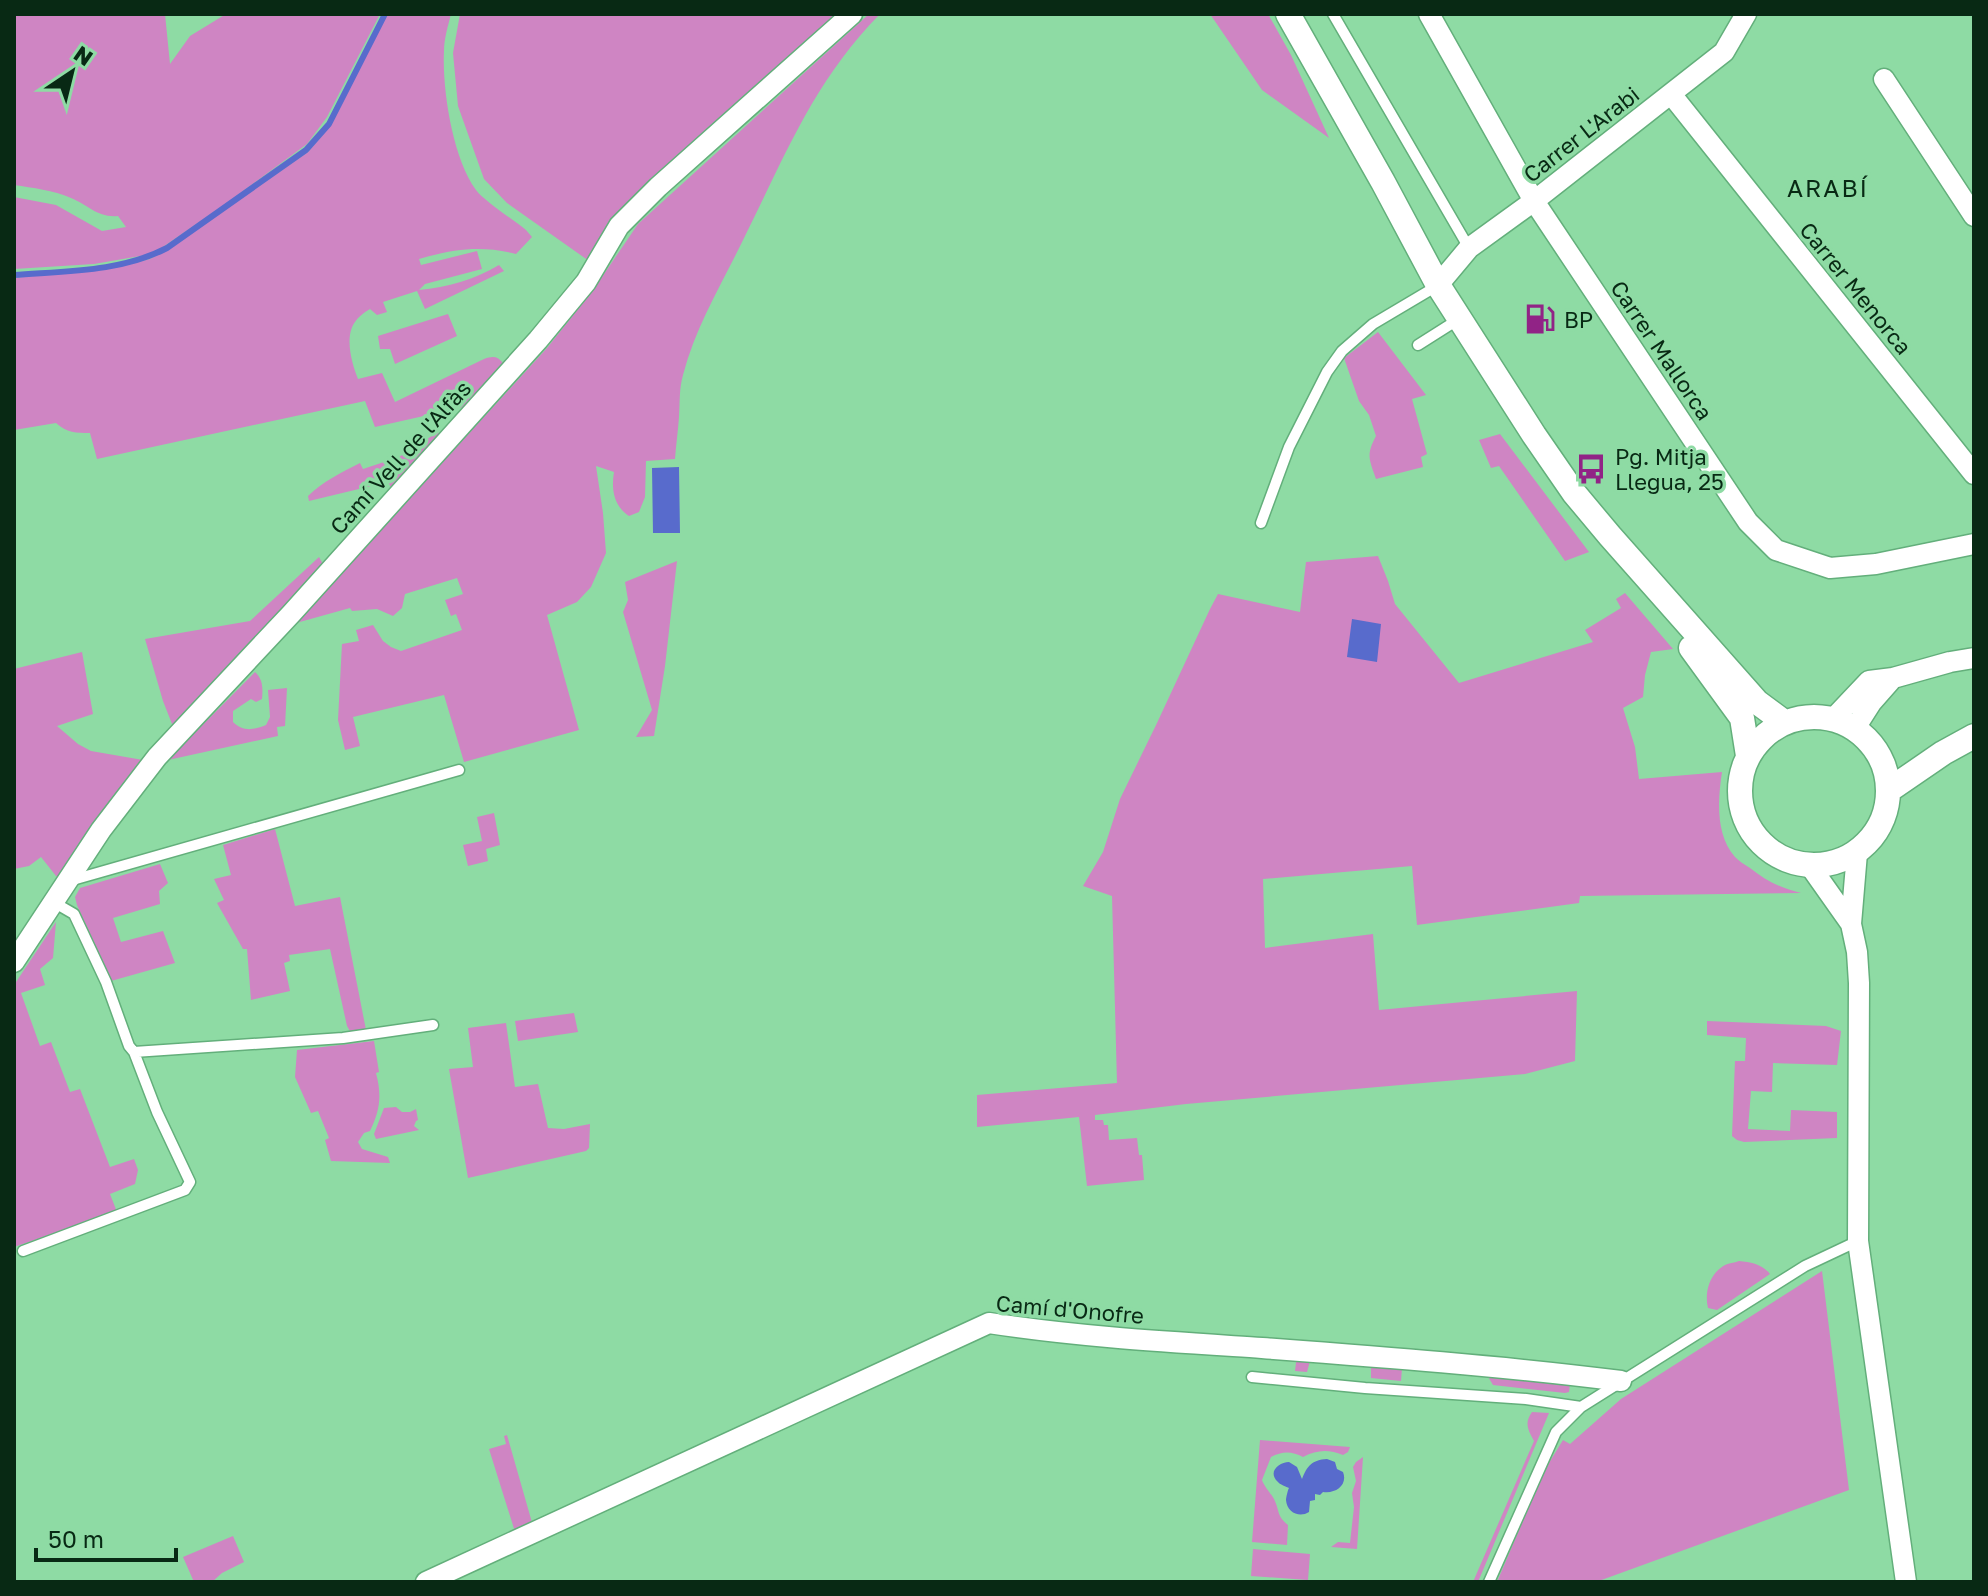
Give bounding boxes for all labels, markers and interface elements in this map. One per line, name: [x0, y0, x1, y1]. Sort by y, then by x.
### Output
north arrow: [32, 32, 112, 112]
text: N: [69, 39, 98, 71]
street label: Carrer L'Arabi: [1518, 80, 1644, 188]
district label: ARABÍ: [1787, 173, 1869, 202]
street label: Carrer Menorca: [1794, 216, 1918, 360]
street label: Carrer Mallorca: [1605, 275, 1719, 425]
fuel station icon: BP: [1523, 302, 1557, 336]
place label: BP: [1564, 306, 1593, 333]
street label: Camí Vell de l'Alfàs: [324, 375, 476, 539]
place label: Pg. Mitja Llegua, 25: [1615, 443, 1724, 495]
bus stop icon: Pg. Mitja Llegua, 25: [1574, 452, 1608, 486]
street label: Camí d'Onofre: [995, 1289, 1145, 1329]
scale bar: [36, 1512, 176, 1562]
text: 50 m: [48, 1524, 104, 1553]

